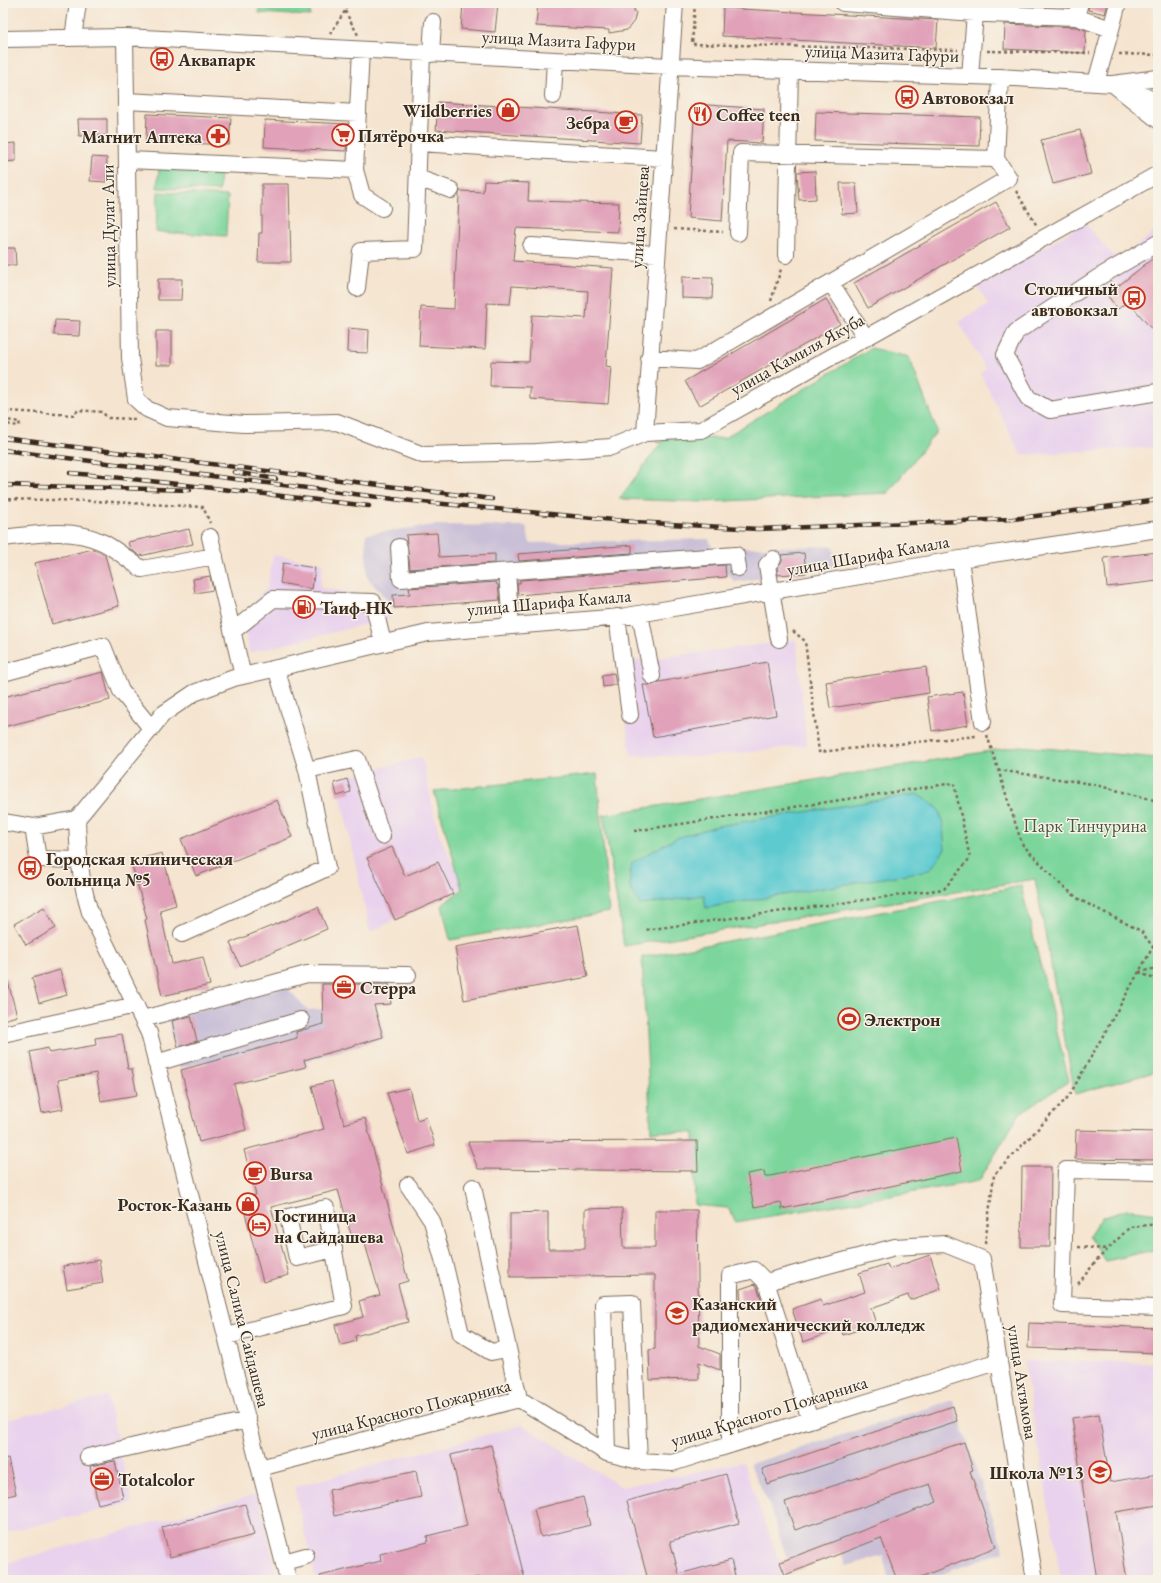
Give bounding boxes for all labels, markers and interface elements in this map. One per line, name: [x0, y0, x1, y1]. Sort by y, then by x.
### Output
street label: улица Мазита Гафури: [481, 24, 637, 56]
street label: улица Мазита Гафури: [804, 39, 960, 67]
bus stop icon: Аквапарк: [149, 46, 175, 72]
place label: Аквапарк: [177, 48, 255, 71]
bus stop icon: Автовокзал: [894, 84, 920, 110]
place label: Автовокзал: [921, 86, 1014, 109]
shop icon: Wildberries: [495, 97, 521, 123]
place label: Wildberries: [403, 99, 492, 122]
restaurant icon: Coffee teen: [687, 101, 713, 127]
place label: Coffee teen: [716, 103, 800, 126]
cafe icon: Зебра: [613, 109, 639, 135]
place label: Зебра: [566, 111, 610, 134]
supermarket icon: Пятёрочка: [330, 122, 356, 148]
pharmacy icon: Магнит Аптека: [205, 123, 231, 149]
place label: Пятёрочка: [358, 124, 444, 147]
place label: Магнит Аптека: [81, 125, 202, 148]
street label: улица Дулат Али: [95, 164, 121, 288]
street label: улица Зайцева: [624, 164, 654, 269]
place label: Столичный автовокзал: [1024, 277, 1118, 321]
bus stop icon: Столичный автовокзал: [1121, 285, 1147, 311]
street label: улица Камиля Якуба: [726, 307, 869, 400]
street label: улица Шарифа Камала: [785, 529, 952, 581]
street label: улица Шарифа Камала: [466, 583, 633, 621]
fuel station icon: Таиф-НК: [291, 594, 317, 620]
place label: Таиф-НК: [320, 596, 393, 619]
park label: Парк Тинчурина: [1023, 814, 1148, 837]
place label: Городская клиническая больница №5: [46, 847, 233, 891]
bus stop icon: Городская клиническая больница №5: [17, 855, 43, 881]
office icon: Стерра: [331, 974, 357, 1000]
place label: Стерра: [360, 976, 416, 999]
sports icon: Электрон: [836, 1006, 862, 1032]
place label: Электрон: [864, 1008, 941, 1031]
cafe icon: Bursa: [242, 1160, 268, 1186]
place label: Bursa: [270, 1162, 313, 1185]
shop icon: Росток-Казань: [235, 1191, 261, 1217]
place label: Росток-Казань: [118, 1193, 232, 1216]
place label: Гостиница на Сайдашева: [274, 1204, 384, 1248]
hotel icon: Гостиница на Сайдашева: [246, 1212, 272, 1238]
street label: улица Салиха Сайдашева: [210, 1228, 276, 1410]
place label: Казанский радиомеханический колледж: [692, 1292, 926, 1336]
school or university icon: Казанский радиомеханический колледж: [664, 1300, 690, 1326]
street label: улица Ахтямова: [1003, 1323, 1044, 1442]
street label: улица Красного Пожарника: [668, 1370, 871, 1452]
street label: улица Красного Пожарника: [309, 1373, 514, 1445]
school or university icon: Школа №13: [1087, 1459, 1113, 1485]
place label: Школа №13: [990, 1461, 1084, 1484]
office icon: Totalcolor: [89, 1466, 115, 1492]
place label: Totalcolor: [118, 1468, 195, 1491]

